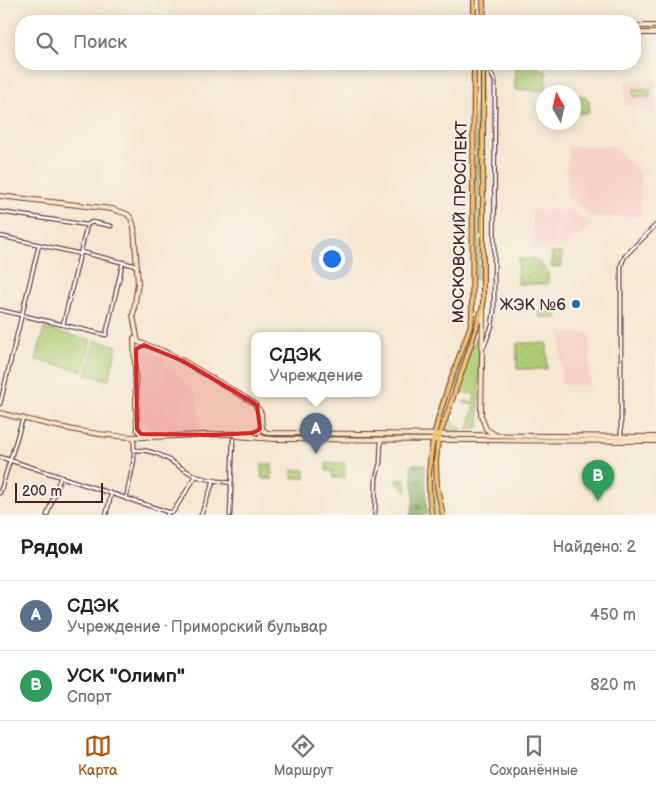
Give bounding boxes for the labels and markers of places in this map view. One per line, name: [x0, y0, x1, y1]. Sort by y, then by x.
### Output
place label: ЖЭК №6: [500, 296, 566, 315]
marker: ЖЭК №6: [570, 298, 582, 310]
pin: A: [300, 413, 332, 454]
pin: B: [582, 460, 614, 501]

